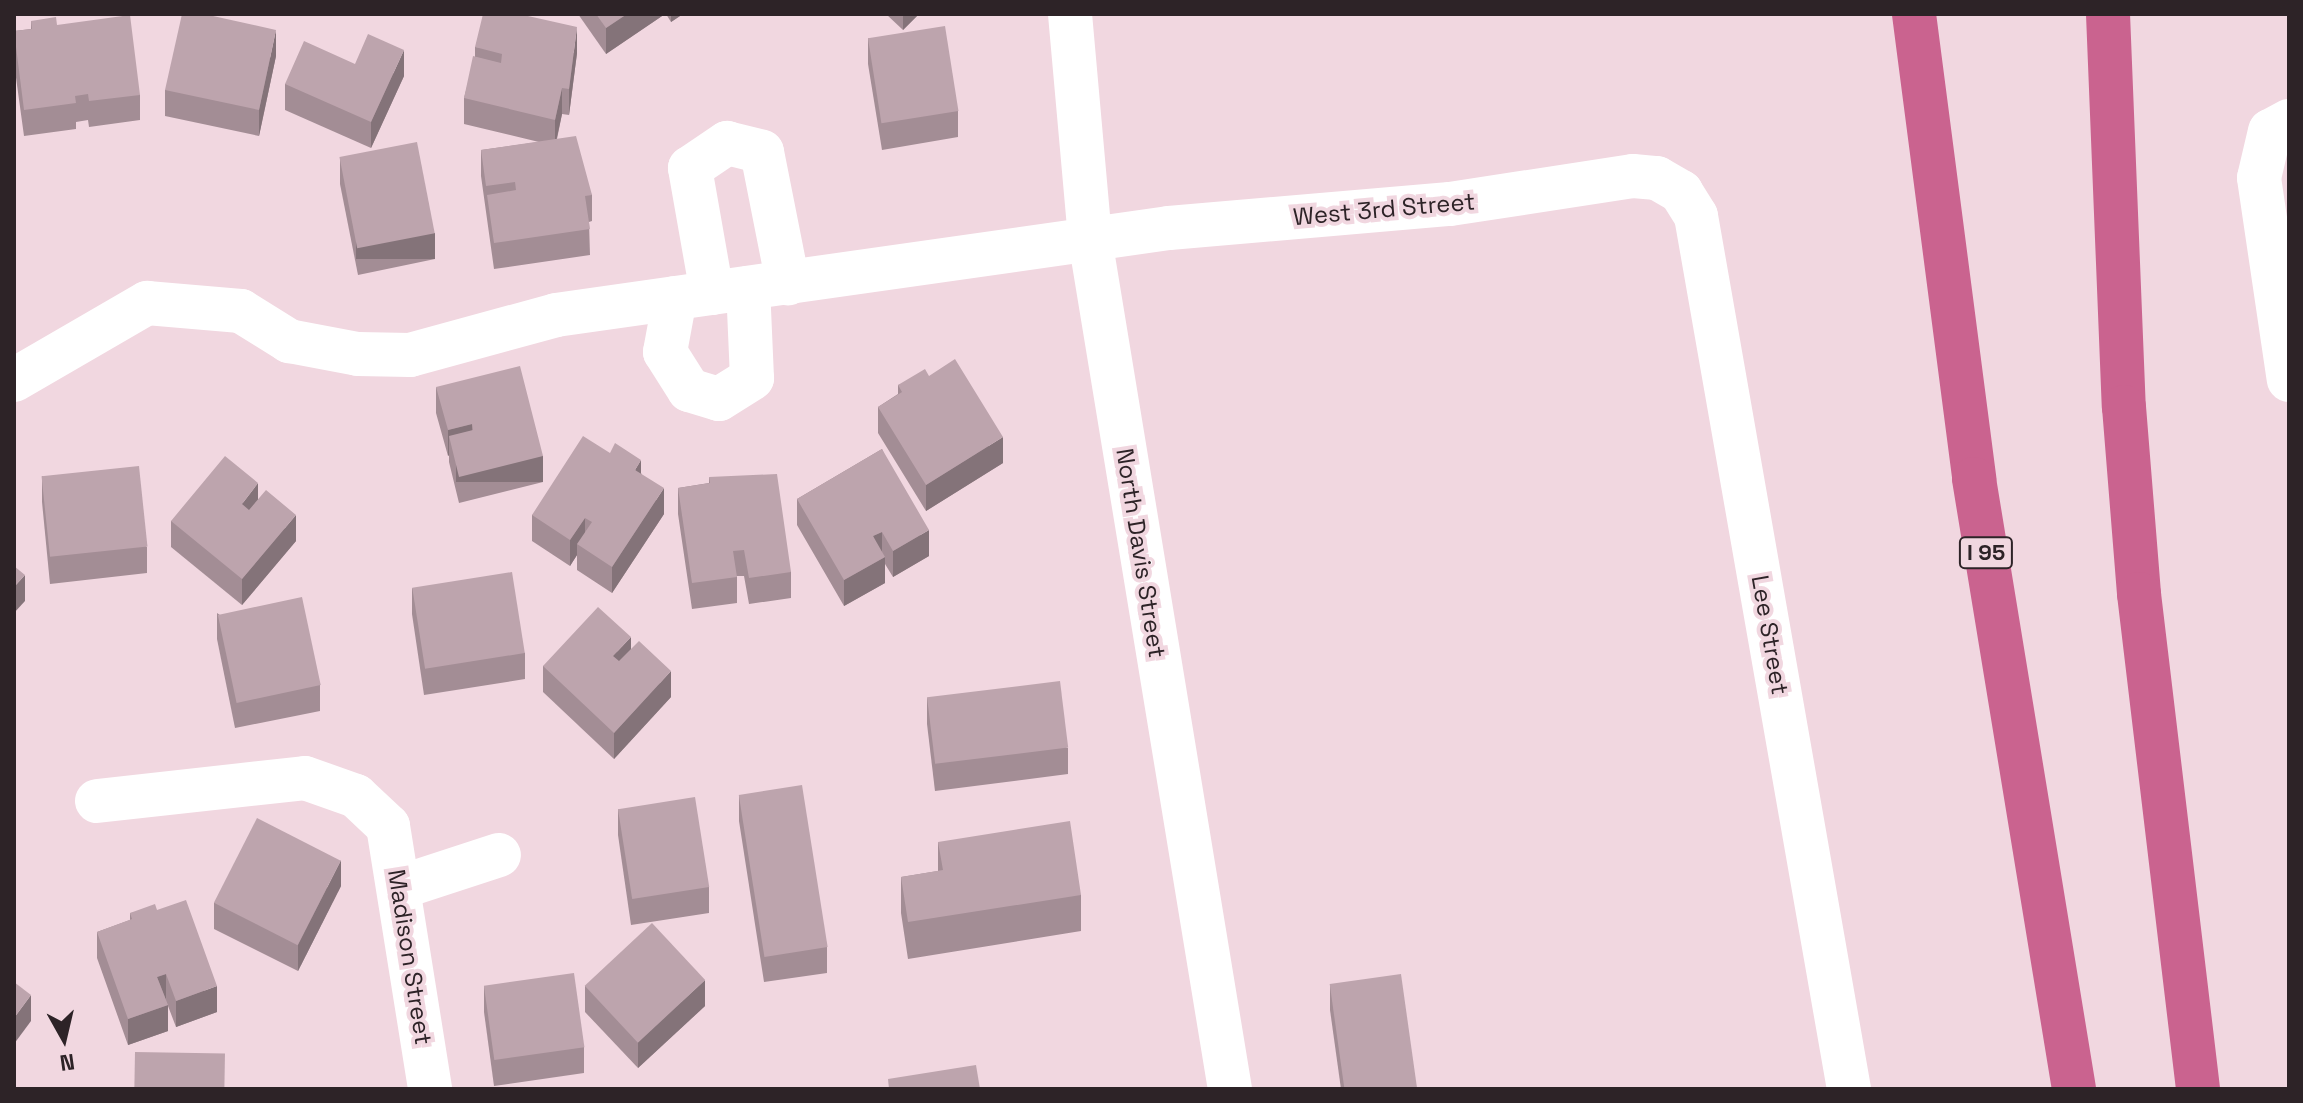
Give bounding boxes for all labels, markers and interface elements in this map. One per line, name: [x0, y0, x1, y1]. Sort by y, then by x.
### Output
street label: West 3rd Street: [1292, 187, 1476, 231]
street label: North Davis Street: [1110, 446, 1172, 660]
road number: I 95: [1958, 535, 2014, 571]
street label: Lee Street: [1745, 573, 1795, 697]
street label: Madison Street: [382, 867, 438, 1047]
north arrow: [24, 999, 104, 1079]
text: N: [58, 1048, 77, 1078]

